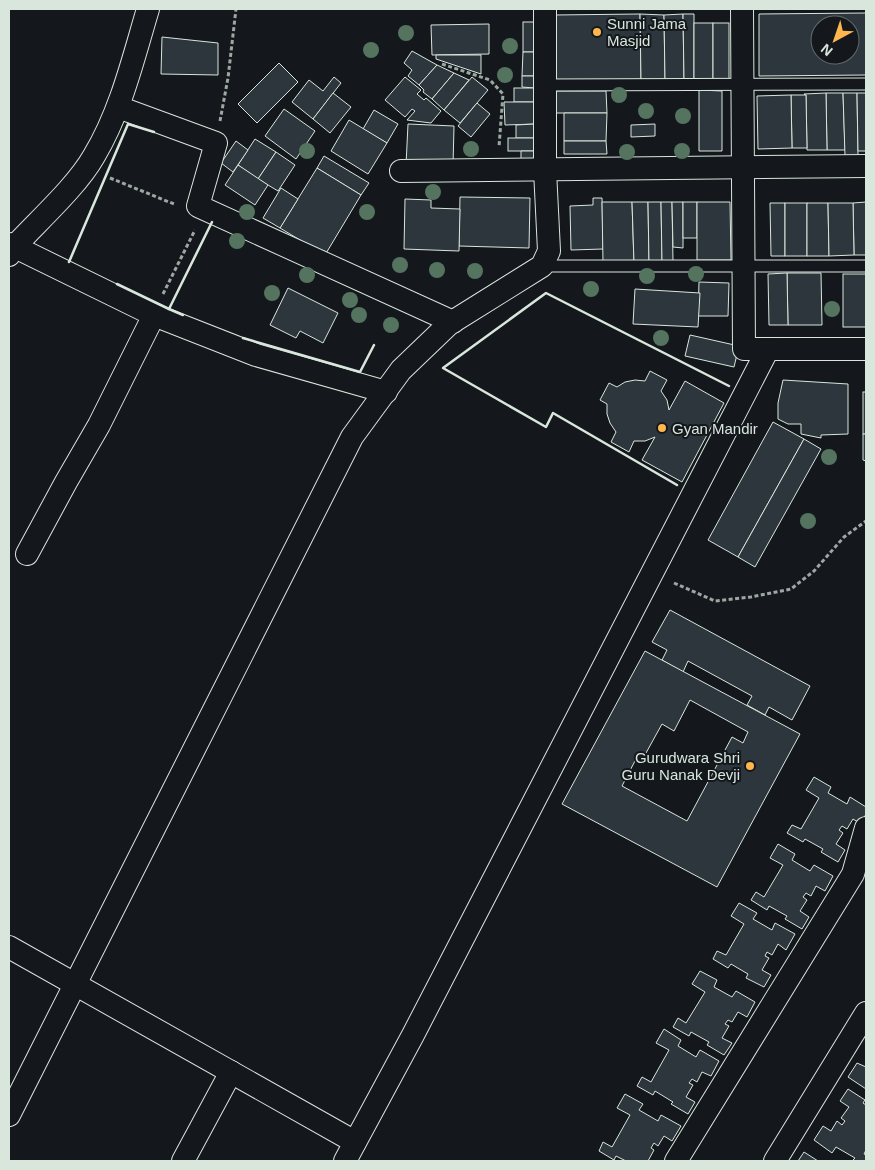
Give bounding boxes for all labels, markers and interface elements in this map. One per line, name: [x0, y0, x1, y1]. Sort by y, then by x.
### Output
place label: Sunni Jama Masjid: [607, 15, 687, 49]
north arrow: [810, 15, 860, 65]
marker: Sunni Jama Masjid: [591, 26, 603, 38]
text: N: [818, 41, 836, 59]
place label: Gyan Mandir: [672, 420, 758, 437]
marker: Gyan Mandir: [656, 422, 668, 434]
place label: Gurudwara Shri Guru Nanak Devji: [622, 749, 740, 783]
marker: Gurudwara Shri Guru Nanak Devji: [744, 760, 756, 772]

